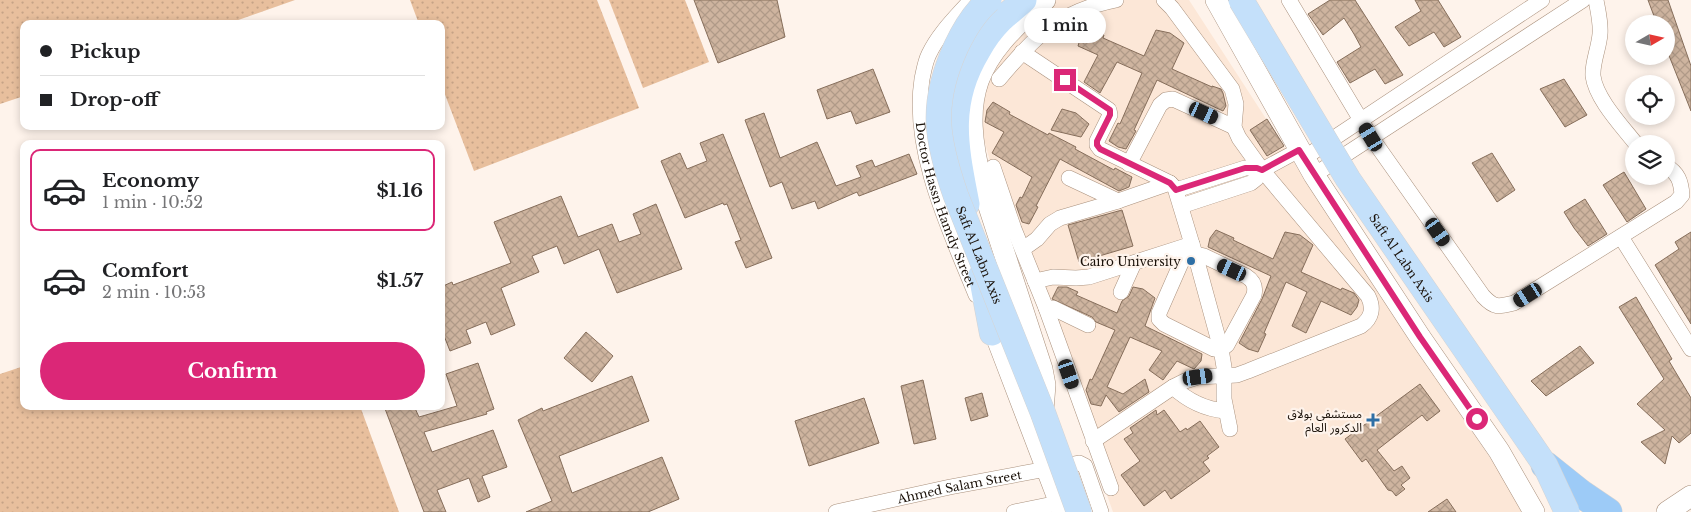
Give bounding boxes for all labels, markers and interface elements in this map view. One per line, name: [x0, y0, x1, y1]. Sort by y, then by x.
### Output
callout: 1 min: [1024, 8, 1106, 42]
text: 1 min: [1042, 15, 1088, 35]
north arrow: [1625, 15, 1675, 65]
map controls: [1625, 15, 1675, 185]
text: Pickup: [70, 40, 141, 63]
route end: [1054, 69, 1076, 91]
button: locate: [1625, 75, 1675, 125]
text: Drop-off: [70, 88, 159, 111]
car: [1187, 100, 1220, 126]
car: [1356, 120, 1385, 154]
street label: Doctor Hassn Hamdy Street: [913, 121, 979, 289]
button: layers: [1625, 135, 1675, 185]
icon: car: [42, 168, 87, 213]
text: Economy: [102, 169, 199, 192]
text: $1.16: [376, 179, 423, 202]
text: 1 min · 10:52: [102, 192, 203, 212]
street label: Saft Al Labn Axis: [953, 204, 1006, 306]
street label: Saft Al Labn Axis: [1366, 210, 1438, 305]
car: [1423, 215, 1452, 249]
place label: Cairo University: [1080, 254, 1181, 269]
marker: Cairo University: [1185, 255, 1197, 267]
car: [1215, 257, 1248, 283]
icon: car: [42, 258, 87, 303]
text: Comfort: [102, 259, 189, 282]
text: $1.57: [376, 269, 423, 292]
car: [1511, 281, 1544, 309]
text: 2 min · 10:53: [102, 282, 206, 302]
button: Confirm: [40, 342, 425, 400]
car: [1057, 357, 1080, 391]
car: [1182, 367, 1213, 387]
place label: مستشفى بولاق الدكرور العام: [1287, 406, 1362, 437]
route start: [1466, 408, 1488, 430]
marker: مستشفى بولاق الدكرور العام: [1366, 413, 1380, 427]
street label: Ahmed Salam Street: [895, 466, 1023, 506]

